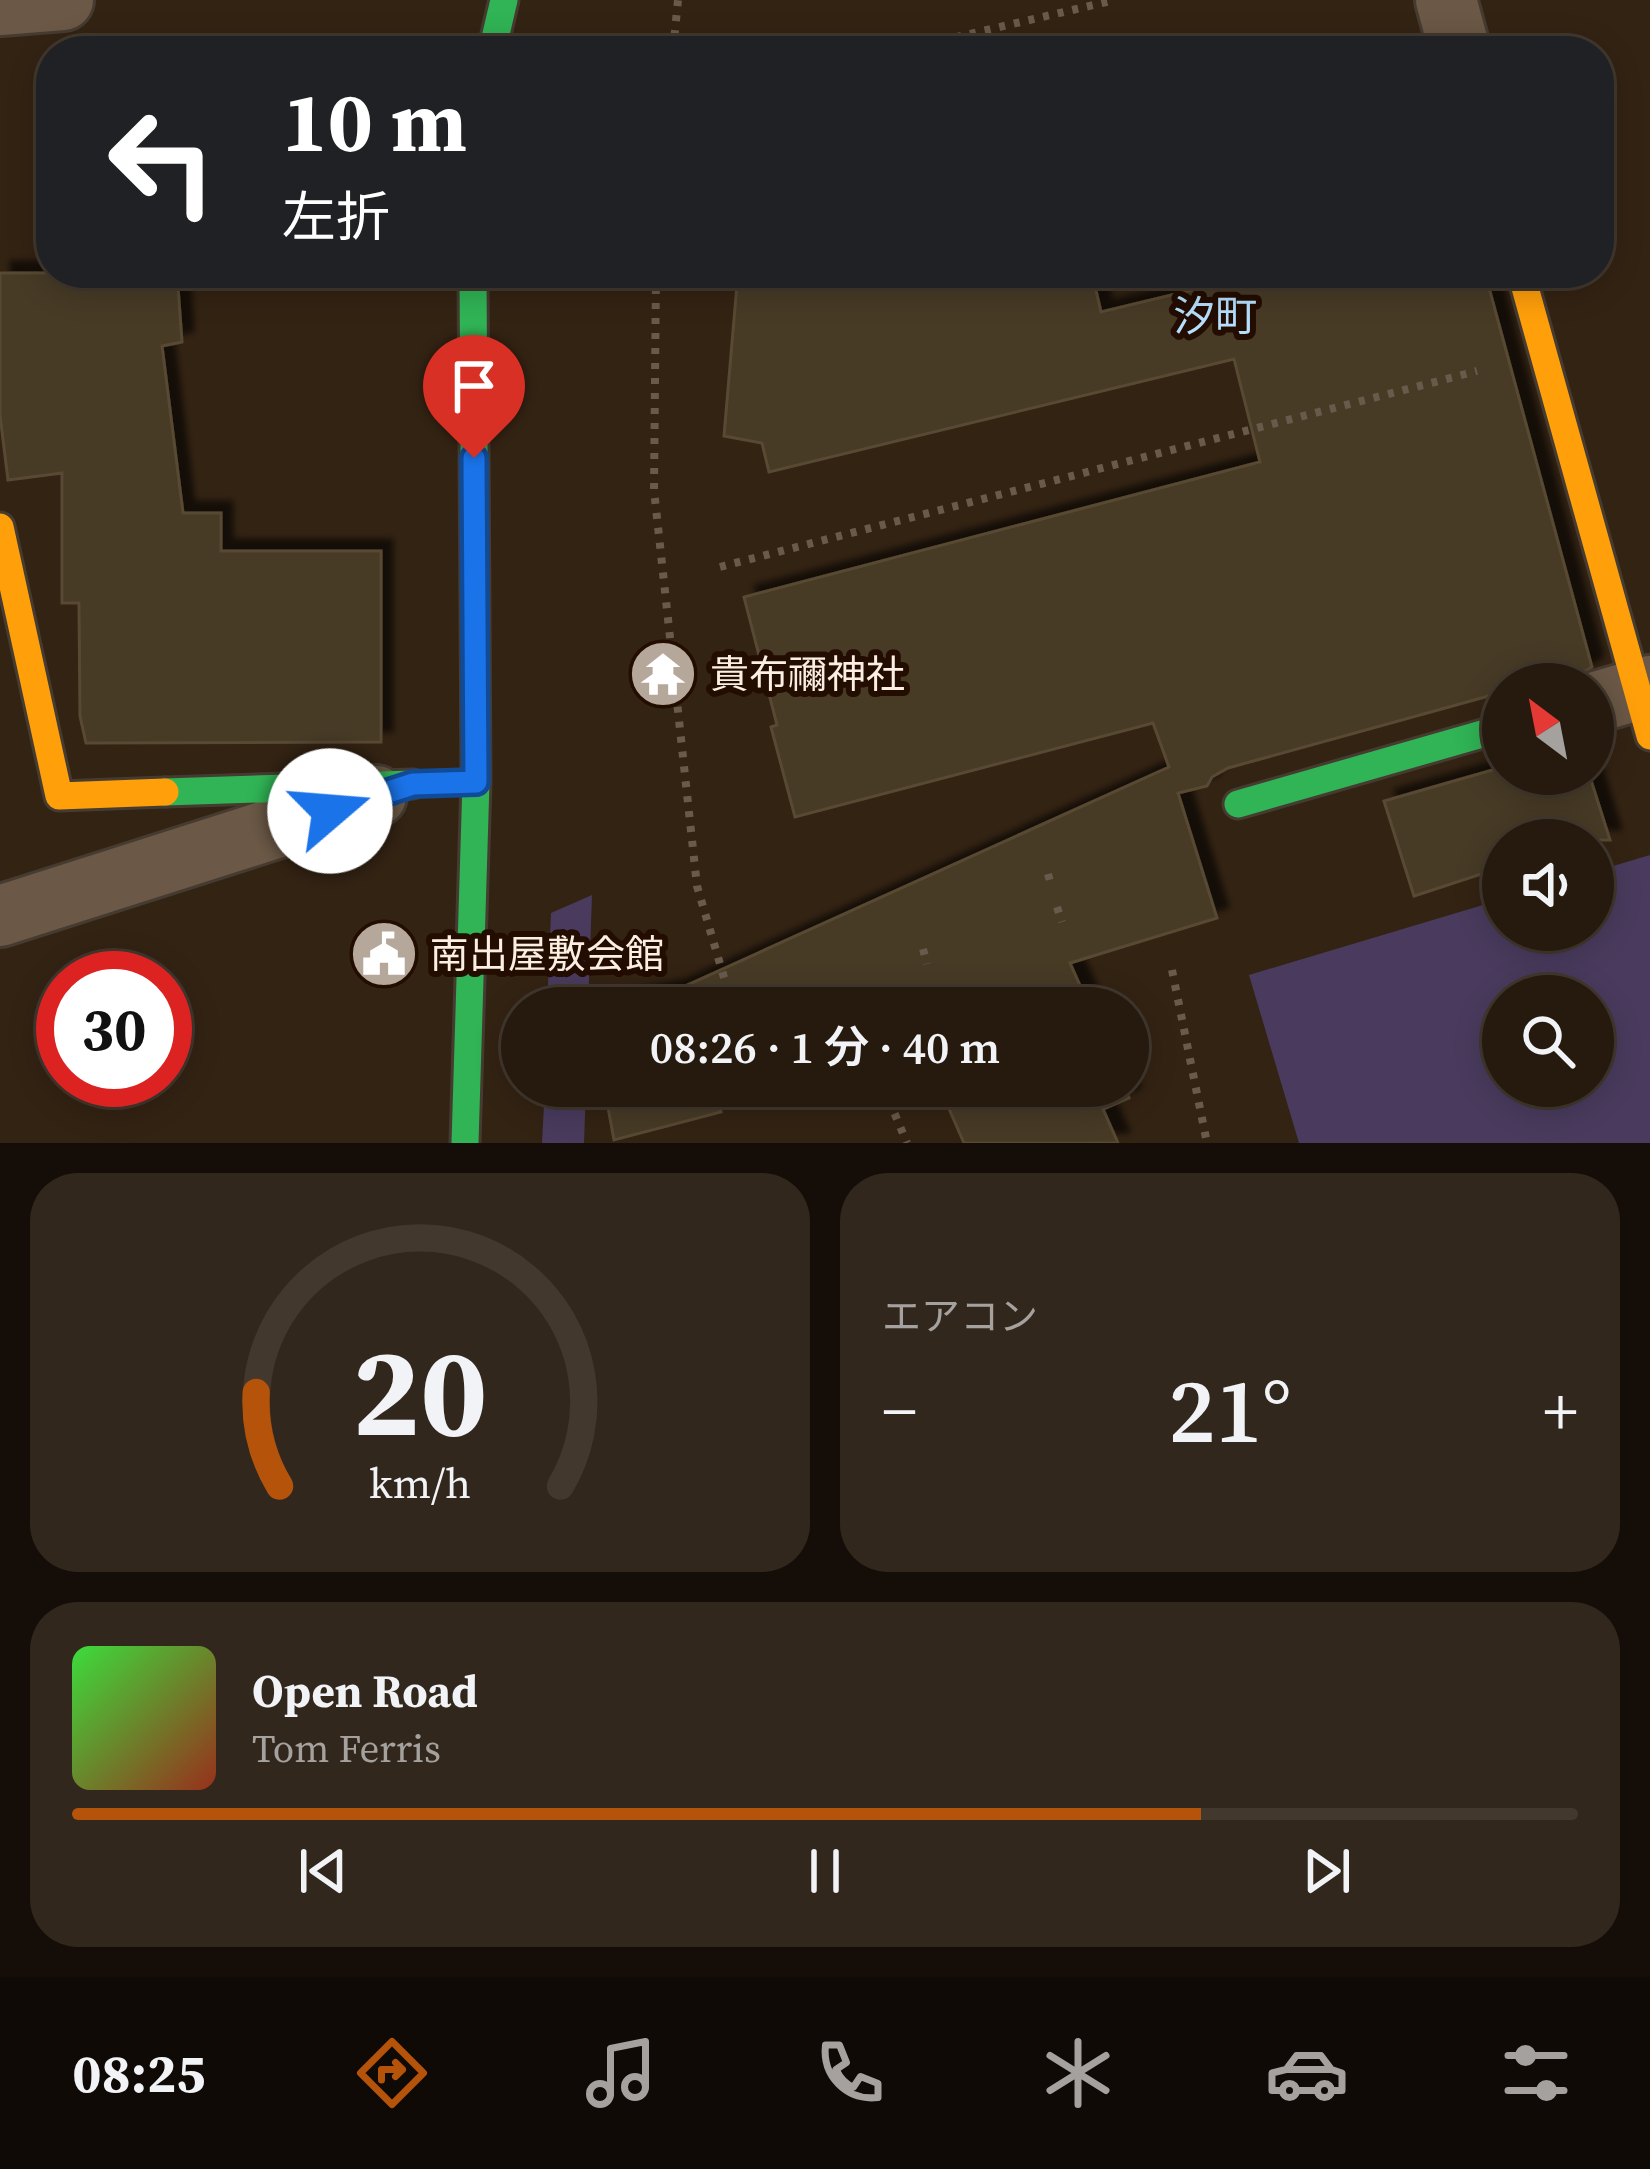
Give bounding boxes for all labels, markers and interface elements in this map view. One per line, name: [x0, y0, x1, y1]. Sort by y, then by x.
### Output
text: 10 m: [282, 64, 467, 179]
icon: left: [84, 84, 240, 240]
text: 左折: [282, 180, 390, 254]
district label: 汐町: [1173, 287, 1257, 345]
pin: [423, 335, 525, 458]
icon: arrive: [441, 353, 507, 419]
temple icon: 貴布禰神社: [628, 639, 698, 709]
place label: 貴布禰神社: [710, 648, 905, 701]
north arrow: [1482, 663, 1614, 795]
map controls: [1482, 663, 1614, 1107]
position arrow: [267, 748, 393, 874]
button: sound: [1482, 819, 1614, 951]
public building icon: 南出屋敷会館: [349, 919, 419, 989]
place label: 南出屋敷会館: [430, 928, 664, 981]
speed limit sign: 30: [36, 951, 192, 1107]
button: search: [1482, 975, 1614, 1107]
text: 08:26 · 1 分 · 40 m: [650, 1016, 1000, 1078]
text: エアコン: [882, 1290, 1038, 1343]
text: 20: [352, 1306, 488, 1477]
text: 21°: [1168, 1349, 1292, 1472]
text: −: [882, 1366, 917, 1456]
text: +: [1543, 1366, 1578, 1456]
text: km/h: [369, 1453, 471, 1511]
text: Open Road: [252, 1660, 478, 1722]
text: Tom Ferris: [252, 1722, 441, 1775]
icon: previous: [290, 1838, 356, 1904]
icon: pause: [792, 1838, 858, 1904]
icon: next: [1294, 1838, 1360, 1904]
icon: directions: [350, 2031, 434, 2115]
icon: music: [579, 2031, 663, 2115]
icon: phone: [808, 2031, 892, 2115]
icon: climate: [1036, 2031, 1120, 2115]
icon: car: [1265, 2031, 1349, 2115]
icon: filters: [1494, 2031, 1578, 2115]
text: 08:25: [72, 2036, 206, 2110]

